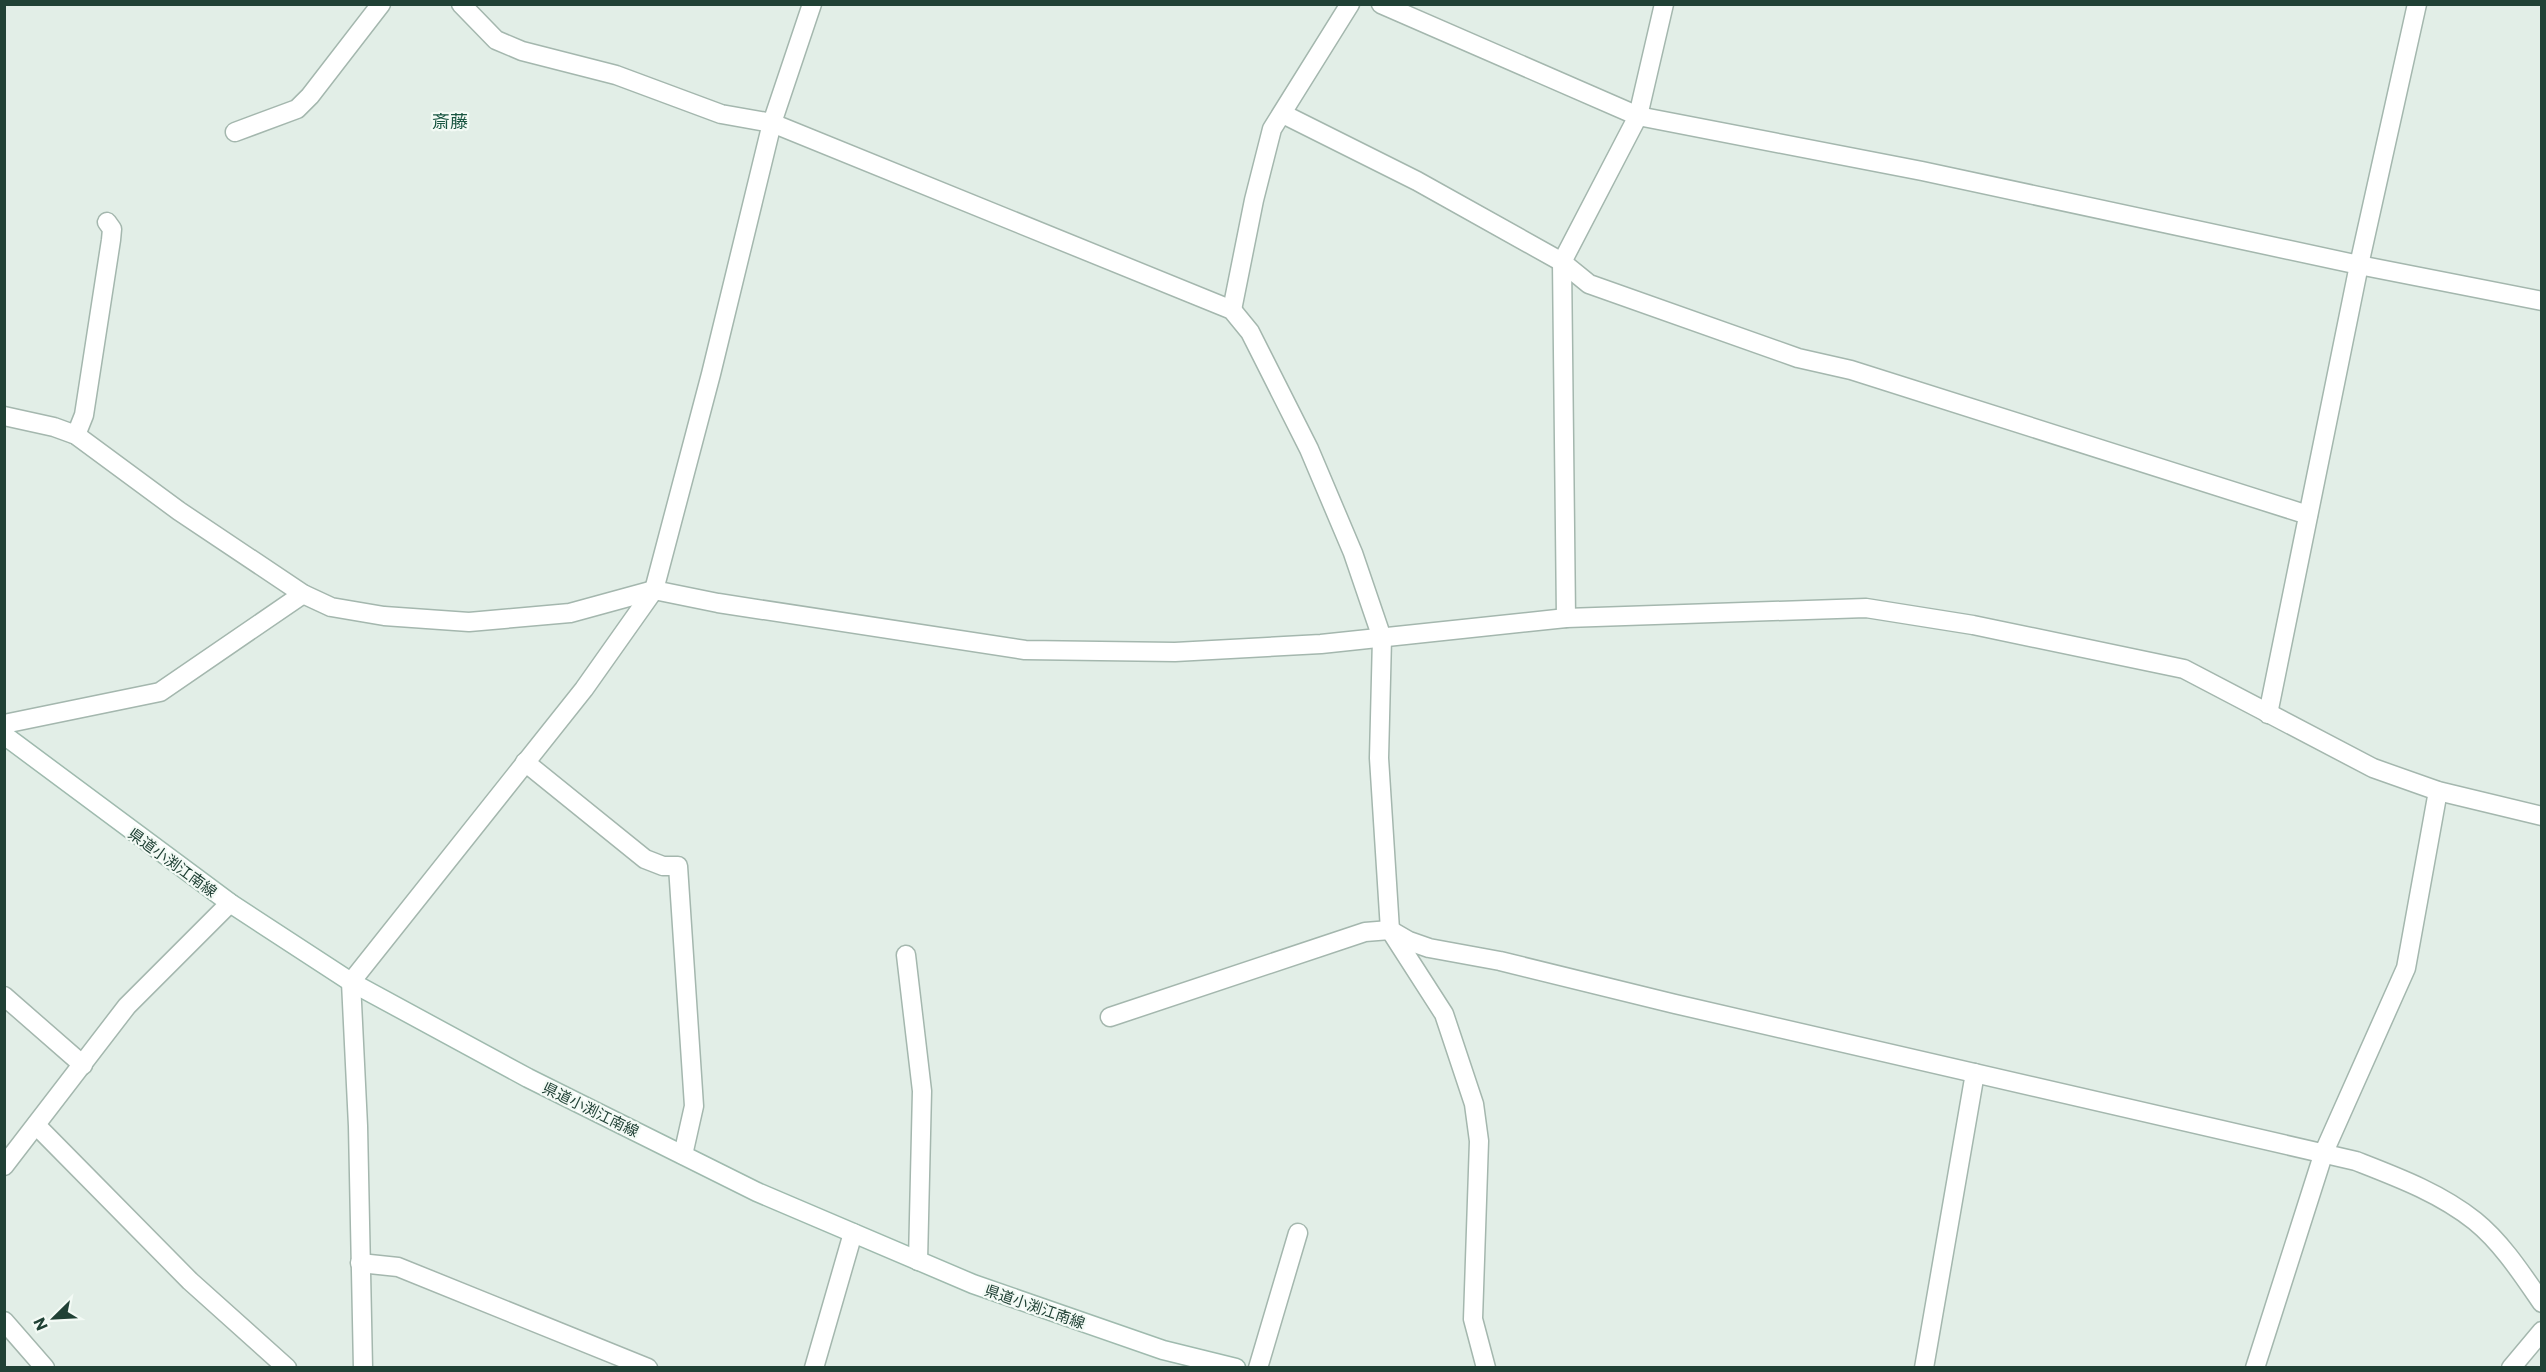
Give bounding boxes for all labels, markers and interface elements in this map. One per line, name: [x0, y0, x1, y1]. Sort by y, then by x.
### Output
district label: 斎藤: [432, 110, 468, 132]
street label: 県道小渕江南線: [125, 824, 221, 900]
street label: 県道小渕江南線: [540, 1078, 642, 1140]
street label: 県道小渕江南線: [982, 1280, 1088, 1332]
north arrow: [24, 1288, 84, 1348]
text: N: [29, 1315, 51, 1334]

